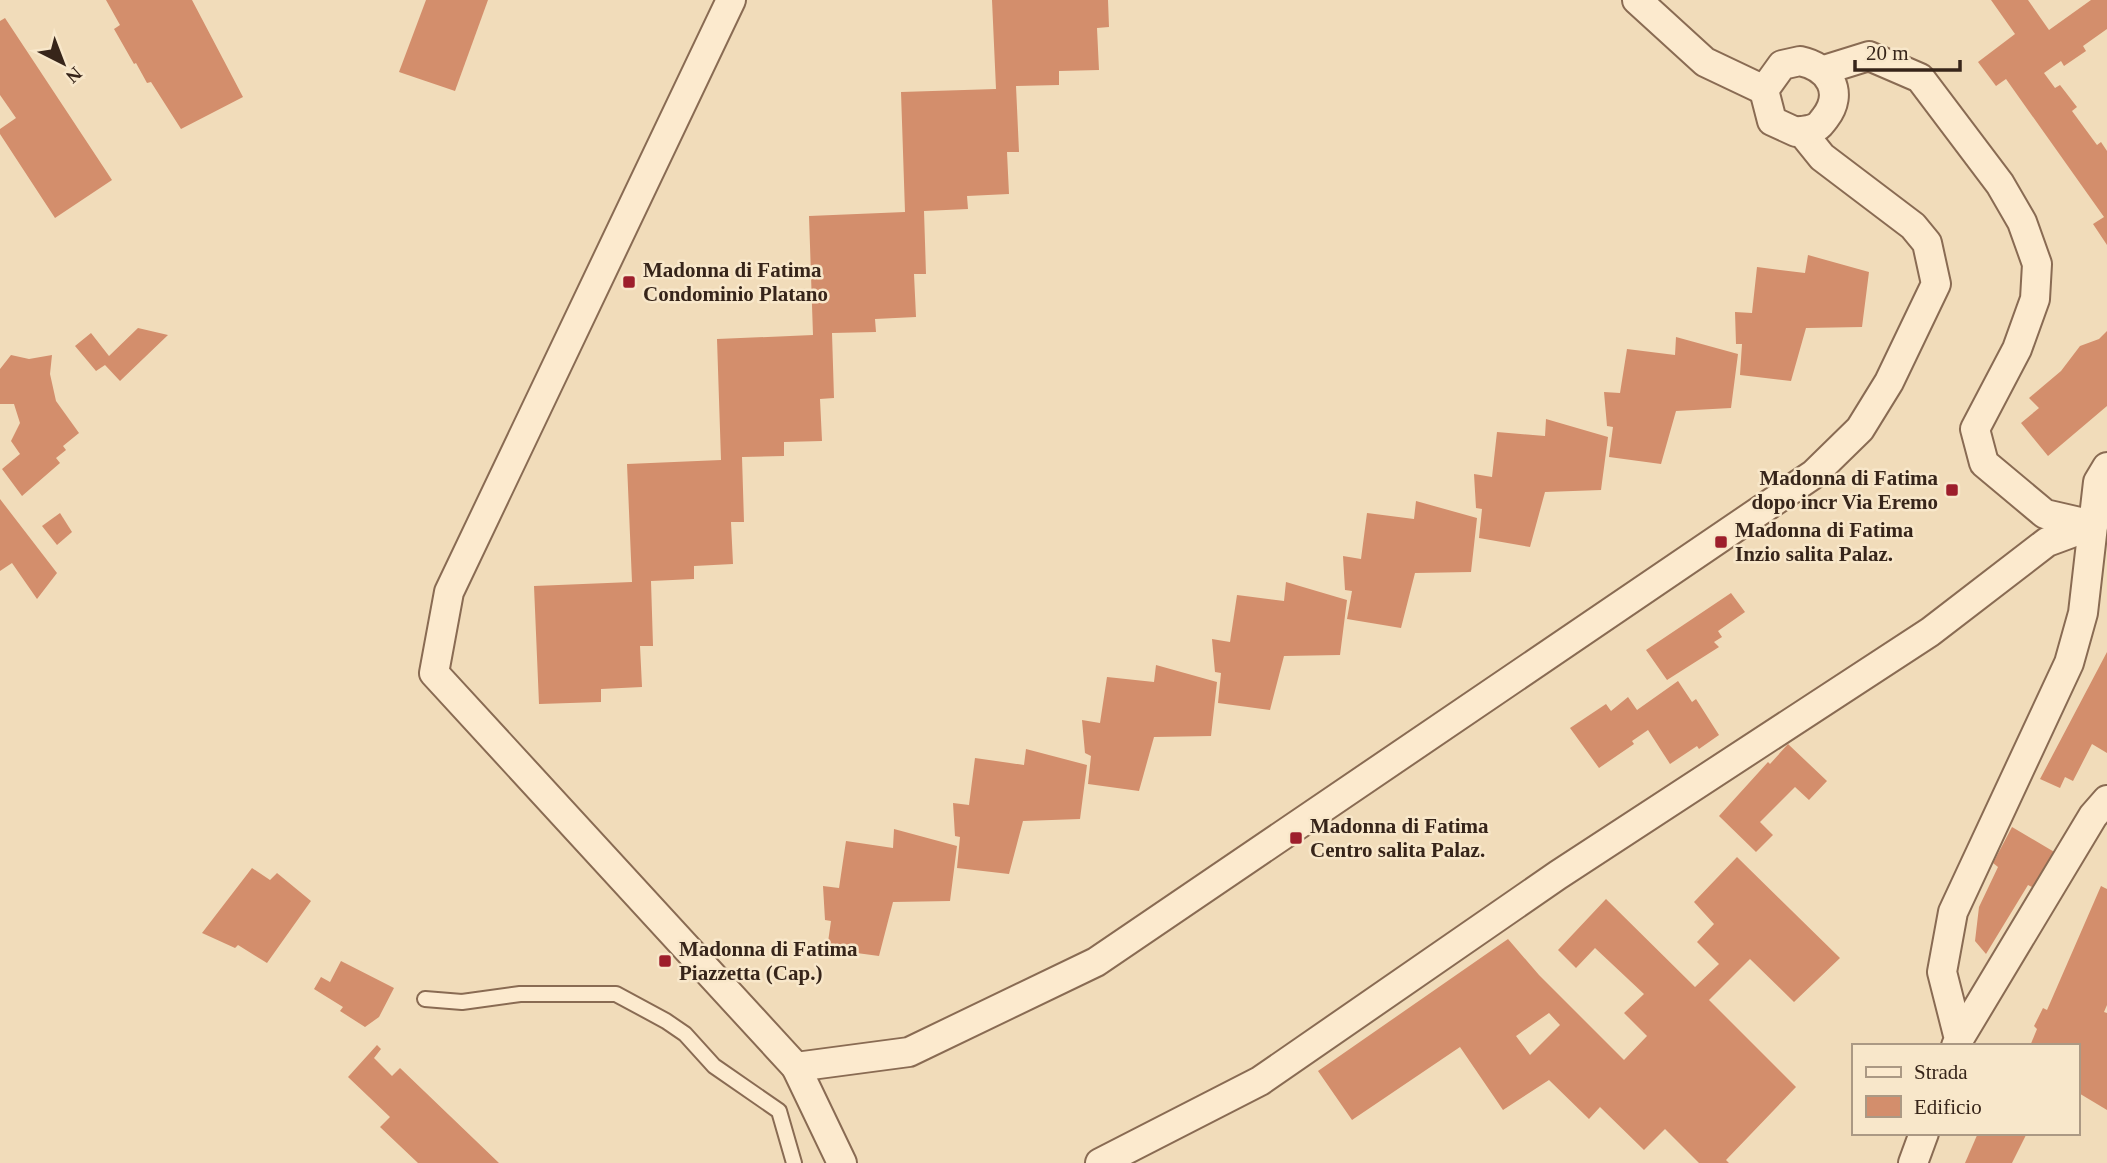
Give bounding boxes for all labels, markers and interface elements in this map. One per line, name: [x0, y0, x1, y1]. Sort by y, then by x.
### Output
north arrow: [28, 28, 98, 98]
scale bar: [1855, 28, 1960, 72]
text: 20 m: [1866, 41, 1909, 65]
text: N: [62, 63, 86, 88]
place label: Madonna di Fatima Condominio Platano: [643, 258, 828, 306]
marker: Madonna di Fatima Condominio Platano: [621, 274, 637, 290]
place label: Madonna di Fatima dopo incr Via Eremo: [1752, 466, 1938, 514]
marker: Madonna di Fatima dopo incr Via Eremo: [1944, 482, 1960, 498]
place label: Madonna di Fatima Inzio salita Palaz.: [1735, 518, 1914, 566]
marker: Madonna di Fatima Inzio salita Palaz.: [1713, 534, 1729, 550]
place label: Madonna di Fatima Centro salita Palaz.: [1310, 814, 1489, 862]
marker: Madonna di Fatima Centro salita Palaz.: [1288, 830, 1304, 846]
place label: Madonna di Fatima Piazzetta (Cap.): [679, 937, 858, 985]
marker: Madonna di Fatima Piazzetta (Cap.): [657, 953, 673, 969]
legend: [1852, 1044, 2079, 1135]
text: Strada: [1914, 1060, 1968, 1084]
text: Edificio: [1914, 1095, 1982, 1119]

